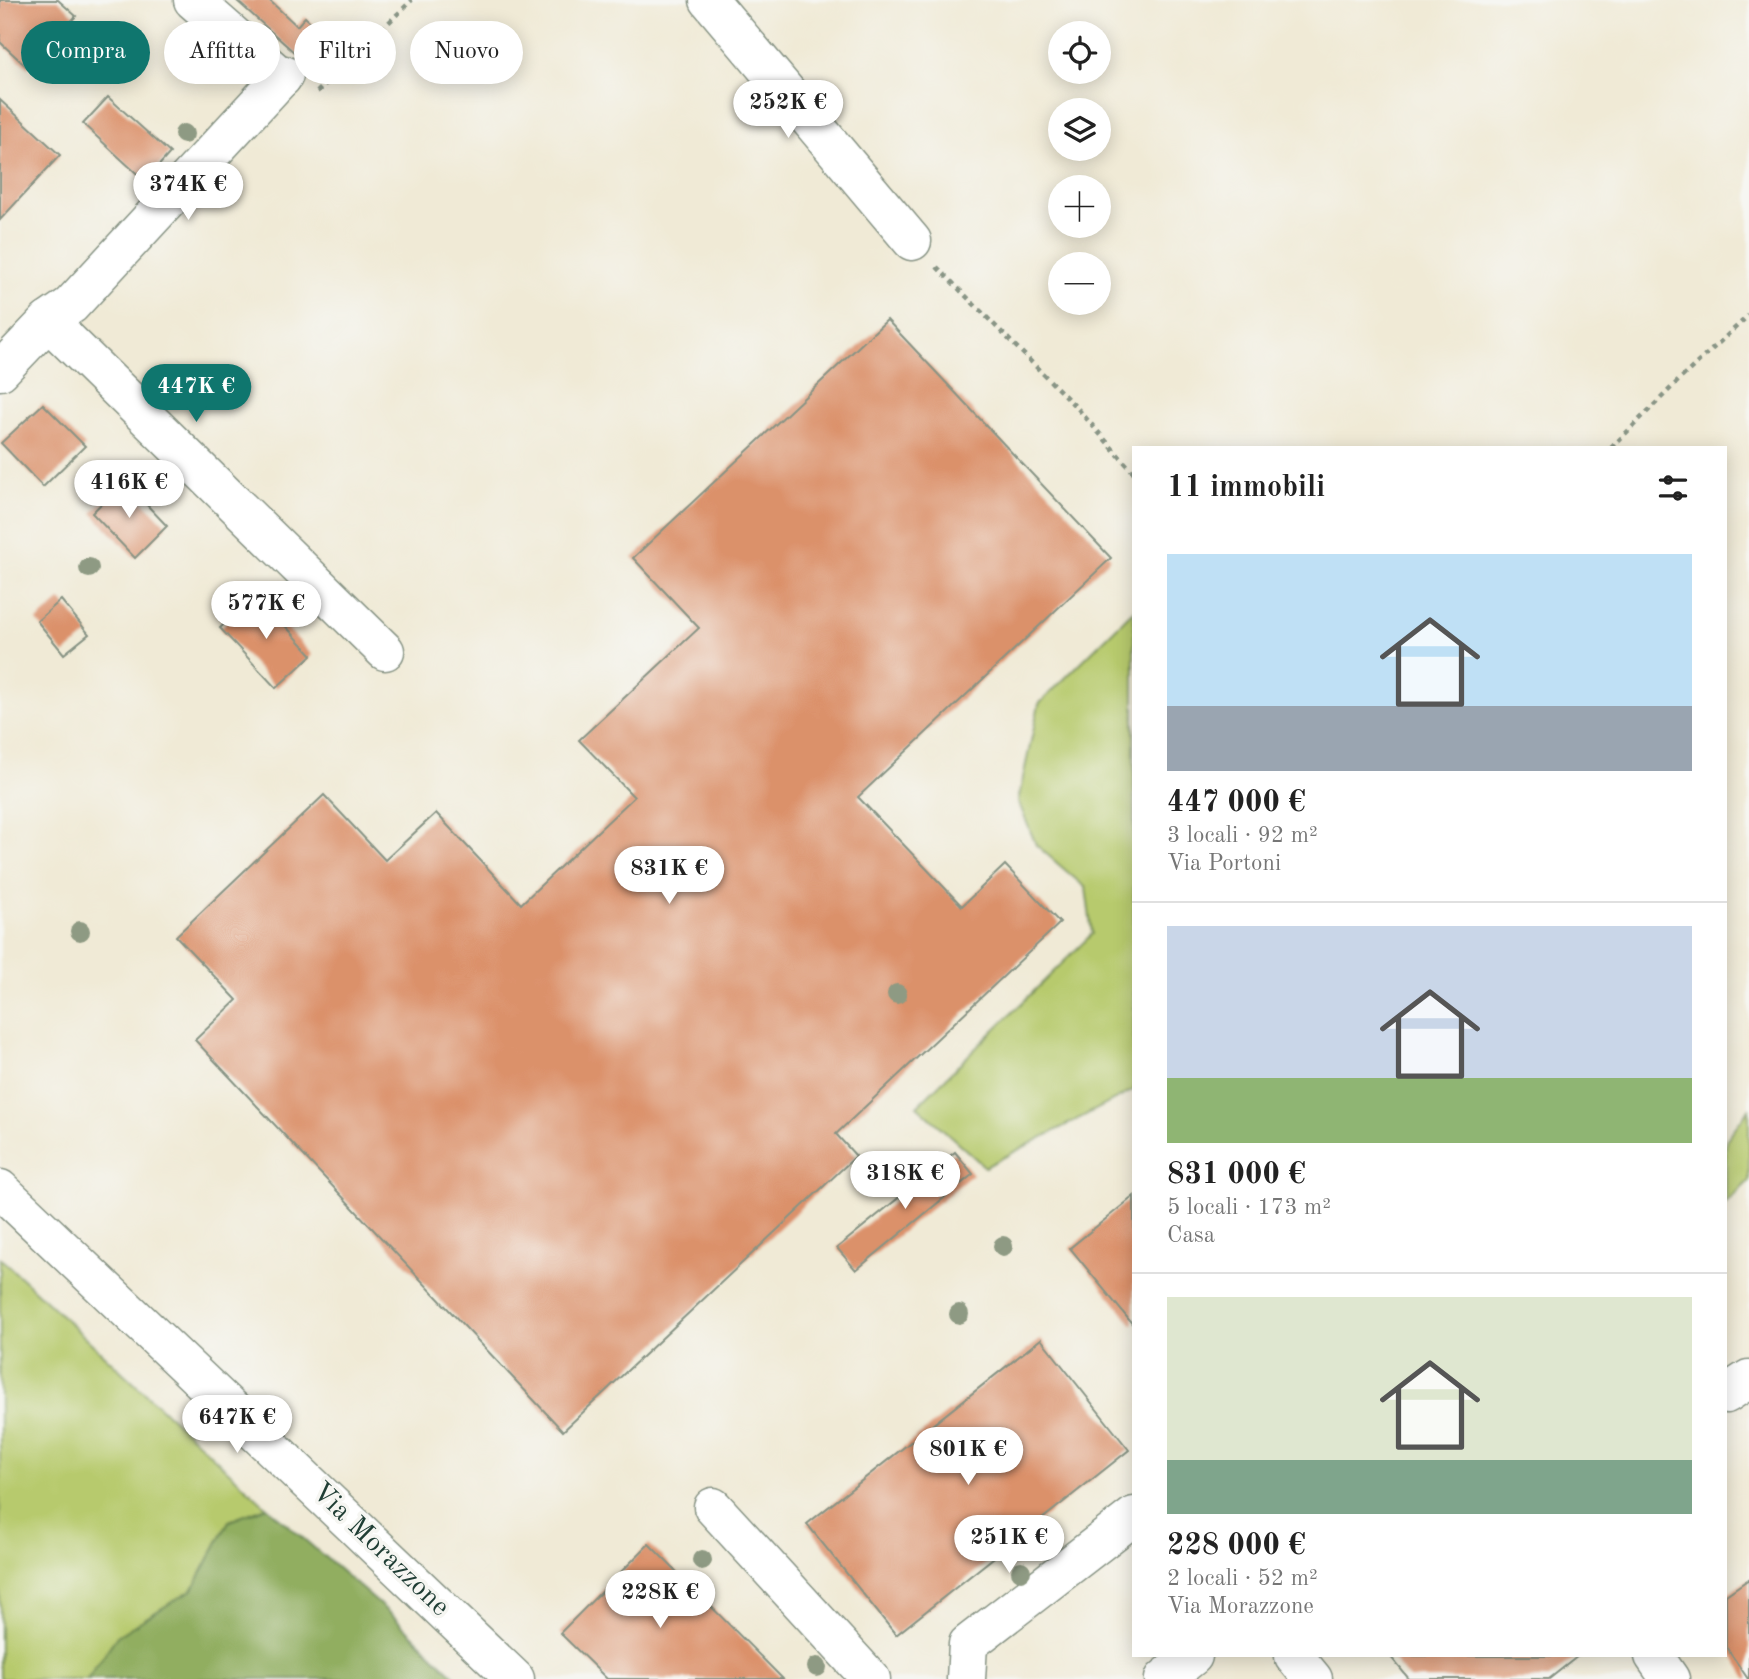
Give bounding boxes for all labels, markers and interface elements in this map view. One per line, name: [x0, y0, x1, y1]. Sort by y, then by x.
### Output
chip: Compra: [21, 21, 150, 84]
chip: Affitta: [164, 21, 280, 84]
chip: Filtri: [294, 21, 396, 84]
chip: Nuovo: [410, 21, 523, 84]
map controls: [1048, 21, 1111, 315]
button: locate: [1048, 21, 1111, 84]
pin: 252K €: [731, 80, 845, 140]
text: 252K €: [749, 91, 827, 114]
button: layers: [1048, 98, 1111, 161]
pin: 374K €: [131, 162, 245, 222]
text: 374K €: [149, 173, 227, 196]
button: +: [1048, 175, 1111, 238]
button: −: [1048, 252, 1111, 315]
pin: 447K €: [139, 364, 253, 424]
text: 447K €: [157, 375, 235, 398]
pin: 416K €: [72, 461, 186, 520]
icon: filters: [1654, 469, 1692, 507]
text: 416K €: [90, 471, 168, 494]
text: 11 immobili: [1167, 473, 1325, 503]
pin: 577K €: [209, 582, 323, 641]
text: 577K €: [227, 592, 305, 615]
icon: home: [1367, 599, 1493, 725]
text: 447 000 €: [1167, 788, 1306, 818]
text: 3 locali · 92 m²: [1167, 824, 1318, 847]
pin: 831K €: [612, 846, 726, 906]
text: Via Portoni: [1167, 852, 1281, 875]
text: 831K €: [630, 857, 708, 880]
icon: home: [1367, 971, 1493, 1097]
pin: 318K €: [848, 1152, 962, 1211]
text: 831 000 €: [1167, 1160, 1306, 1190]
text: 318K €: [866, 1162, 944, 1185]
text: 5 locali · 173 m²: [1167, 1196, 1331, 1219]
text: Casa: [1167, 1224, 1215, 1247]
icon: home: [1367, 1342, 1493, 1468]
pin: 647K €: [180, 1396, 294, 1455]
text: 647K €: [198, 1406, 276, 1429]
pin: 801K €: [911, 1428, 1025, 1487]
text: 801K €: [929, 1438, 1007, 1461]
street label: Via Morazzone: [306, 1478, 454, 1622]
pin: 251K €: [952, 1516, 1066, 1575]
text: 251K €: [970, 1526, 1048, 1549]
text: 228 000 €: [1167, 1531, 1306, 1561]
text: 2 locali · 52 m²: [1167, 1567, 1318, 1590]
pin: 228K €: [603, 1570, 717, 1630]
text: 228K €: [621, 1581, 699, 1604]
text: Via Morazzone: [1167, 1595, 1314, 1618]

